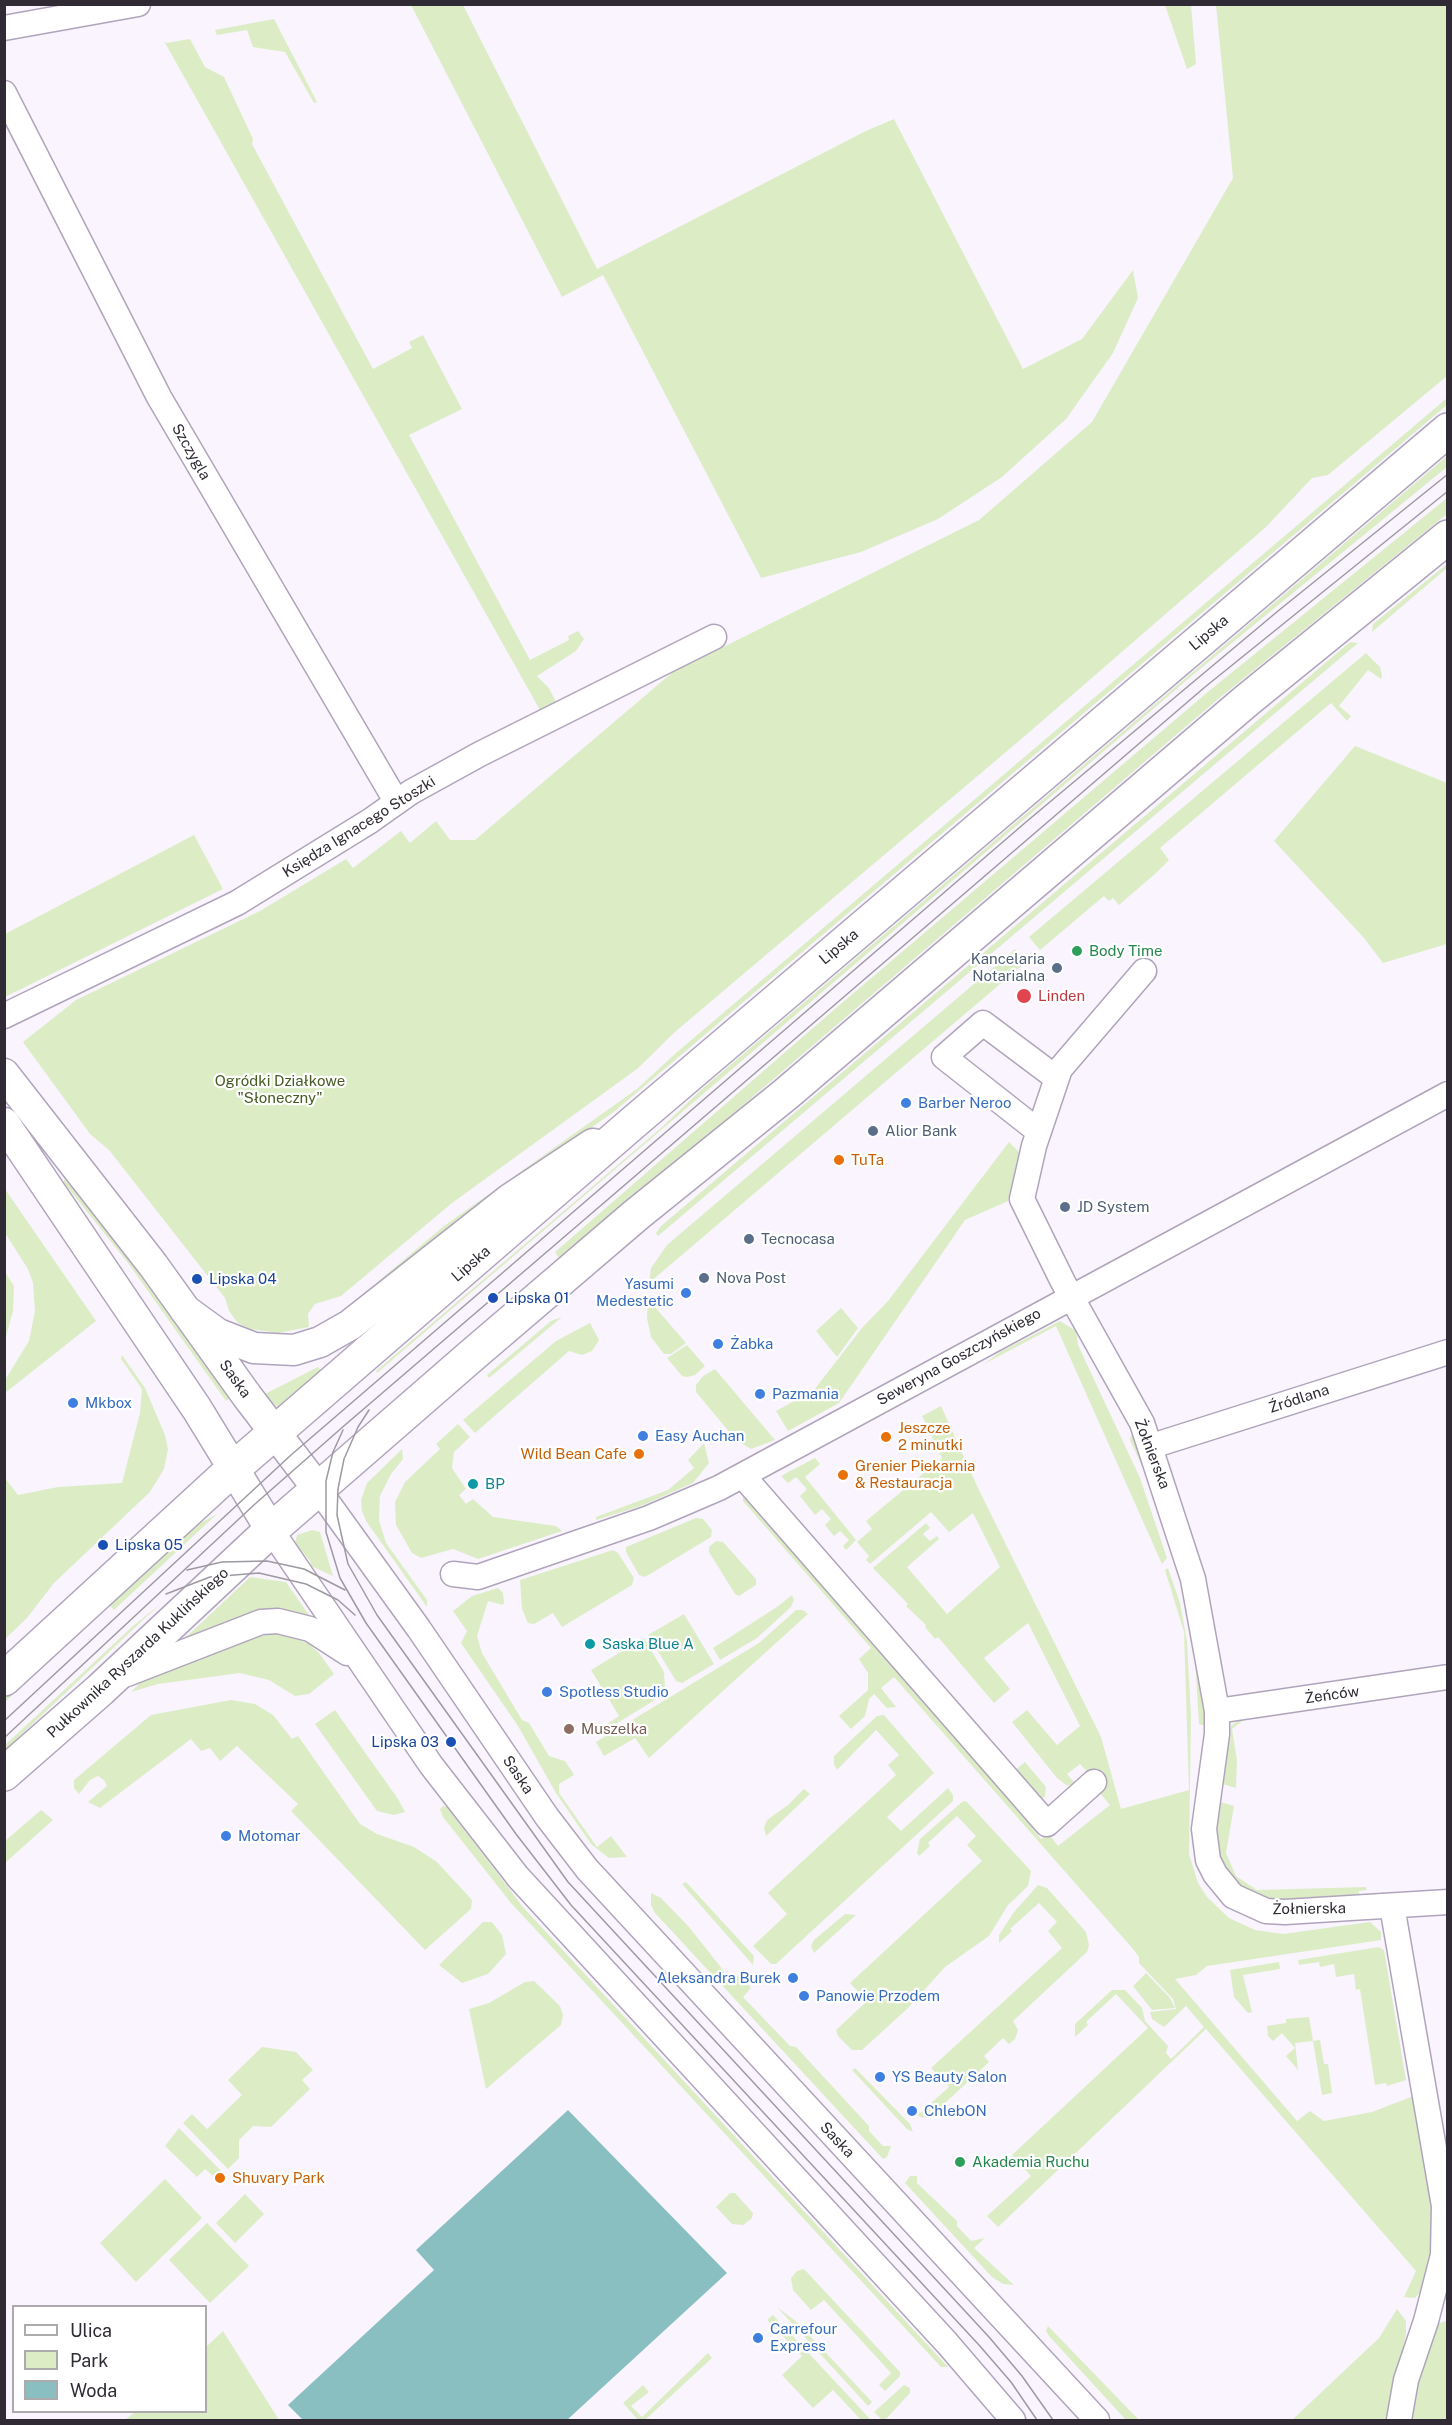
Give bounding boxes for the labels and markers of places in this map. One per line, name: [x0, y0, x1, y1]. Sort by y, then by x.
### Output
place label: Body Time: [1089, 942, 1162, 960]
marker: Body Time: [1070, 944, 1084, 958]
place label: Kancelaria Notarialna: [971, 950, 1045, 985]
marker: Kancelaria Notarialna: [1050, 961, 1064, 975]
marker: Linden: [1015, 987, 1033, 1005]
place label: Linden: [1038, 987, 1085, 1005]
place label: Barber Neroo: [918, 1094, 1012, 1112]
marker: Barber Neroo: [899, 1096, 913, 1110]
place label: Alior Bank: [885, 1122, 957, 1140]
marker: Alior Bank: [866, 1124, 880, 1138]
place label: TuTa: [851, 1151, 884, 1169]
marker: TuTa: [832, 1153, 846, 1167]
place label: JD System: [1077, 1198, 1149, 1216]
marker: JD System: [1058, 1200, 1072, 1214]
place label: Tecnocasa: [761, 1230, 835, 1248]
marker: Tecnocasa: [742, 1232, 756, 1246]
place label: Nova Post: [716, 1269, 786, 1287]
place label: Lipska 04: [209, 1270, 277, 1288]
marker: Nova Post: [697, 1271, 711, 1285]
marker: Lipska 04: [190, 1272, 204, 1286]
place label: Yasumi Medestetic: [596, 1275, 674, 1310]
marker: Yasumi Medestetic: [679, 1286, 693, 1300]
place label: Lipska 01: [505, 1289, 569, 1307]
marker: Lipska 01: [486, 1291, 500, 1305]
place label: Żabka: [730, 1335, 773, 1353]
marker: Żabka: [711, 1337, 725, 1351]
place label: Pazmania: [772, 1385, 839, 1403]
marker: Pazmania: [753, 1387, 767, 1401]
place label: Mkbox: [85, 1394, 132, 1412]
marker: Mkbox: [66, 1396, 80, 1410]
place label: Jeszcze 2 minutki: [898, 1419, 963, 1454]
place label: Easy Auchan: [655, 1427, 745, 1445]
marker: Easy Auchan: [636, 1429, 650, 1443]
marker: Jeszcze 2 minutki: [879, 1430, 893, 1444]
place label: Wild Bean Cafe: [520, 1445, 627, 1463]
marker: Wild Bean Cafe: [632, 1447, 646, 1461]
place label: Grenier Piekarnia & Restauracja: [855, 1457, 975, 1492]
marker: Grenier Piekarnia & Restauracja: [836, 1468, 850, 1482]
place label: BP: [485, 1475, 505, 1493]
marker: BP: [466, 1477, 480, 1491]
place label: Lipska 05: [115, 1536, 183, 1554]
marker: Lipska 05: [96, 1538, 110, 1552]
place label: Saska Blue A: [602, 1635, 694, 1653]
marker: Saska Blue A: [583, 1637, 597, 1651]
place label: Spotless Studio: [559, 1683, 669, 1701]
marker: Spotless Studio: [540, 1685, 554, 1699]
place label: Muszelka: [581, 1720, 647, 1738]
marker: Muszelka: [562, 1722, 576, 1736]
place label: Lipska 03: [371, 1733, 439, 1751]
marker: Lipska 03: [444, 1735, 458, 1749]
place label: Motomar: [238, 1827, 301, 1845]
marker: Motomar: [219, 1829, 233, 1843]
place label: Aleksandra Burek: [657, 1969, 781, 1987]
marker: Aleksandra Burek: [786, 1971, 800, 1985]
place label: Panowie Przodem: [816, 1987, 940, 2005]
marker: Panowie Przodem: [797, 1989, 811, 2003]
place label: YS Beauty Salon: [892, 2068, 1007, 2086]
marker: YS Beauty Salon: [873, 2070, 887, 2084]
place label: ChlebON: [924, 2102, 987, 2120]
marker: ChlebON: [905, 2104, 919, 2118]
place label: Akademia Ruchu: [972, 2153, 1089, 2171]
marker: Akademia Ruchu: [953, 2155, 967, 2169]
place label: Shuvary Park: [232, 2169, 325, 2187]
marker: Shuvary Park: [213, 2171, 227, 2185]
place label: Carrefour Express: [770, 2320, 837, 2355]
marker: Carrefour Express: [751, 2331, 765, 2345]

